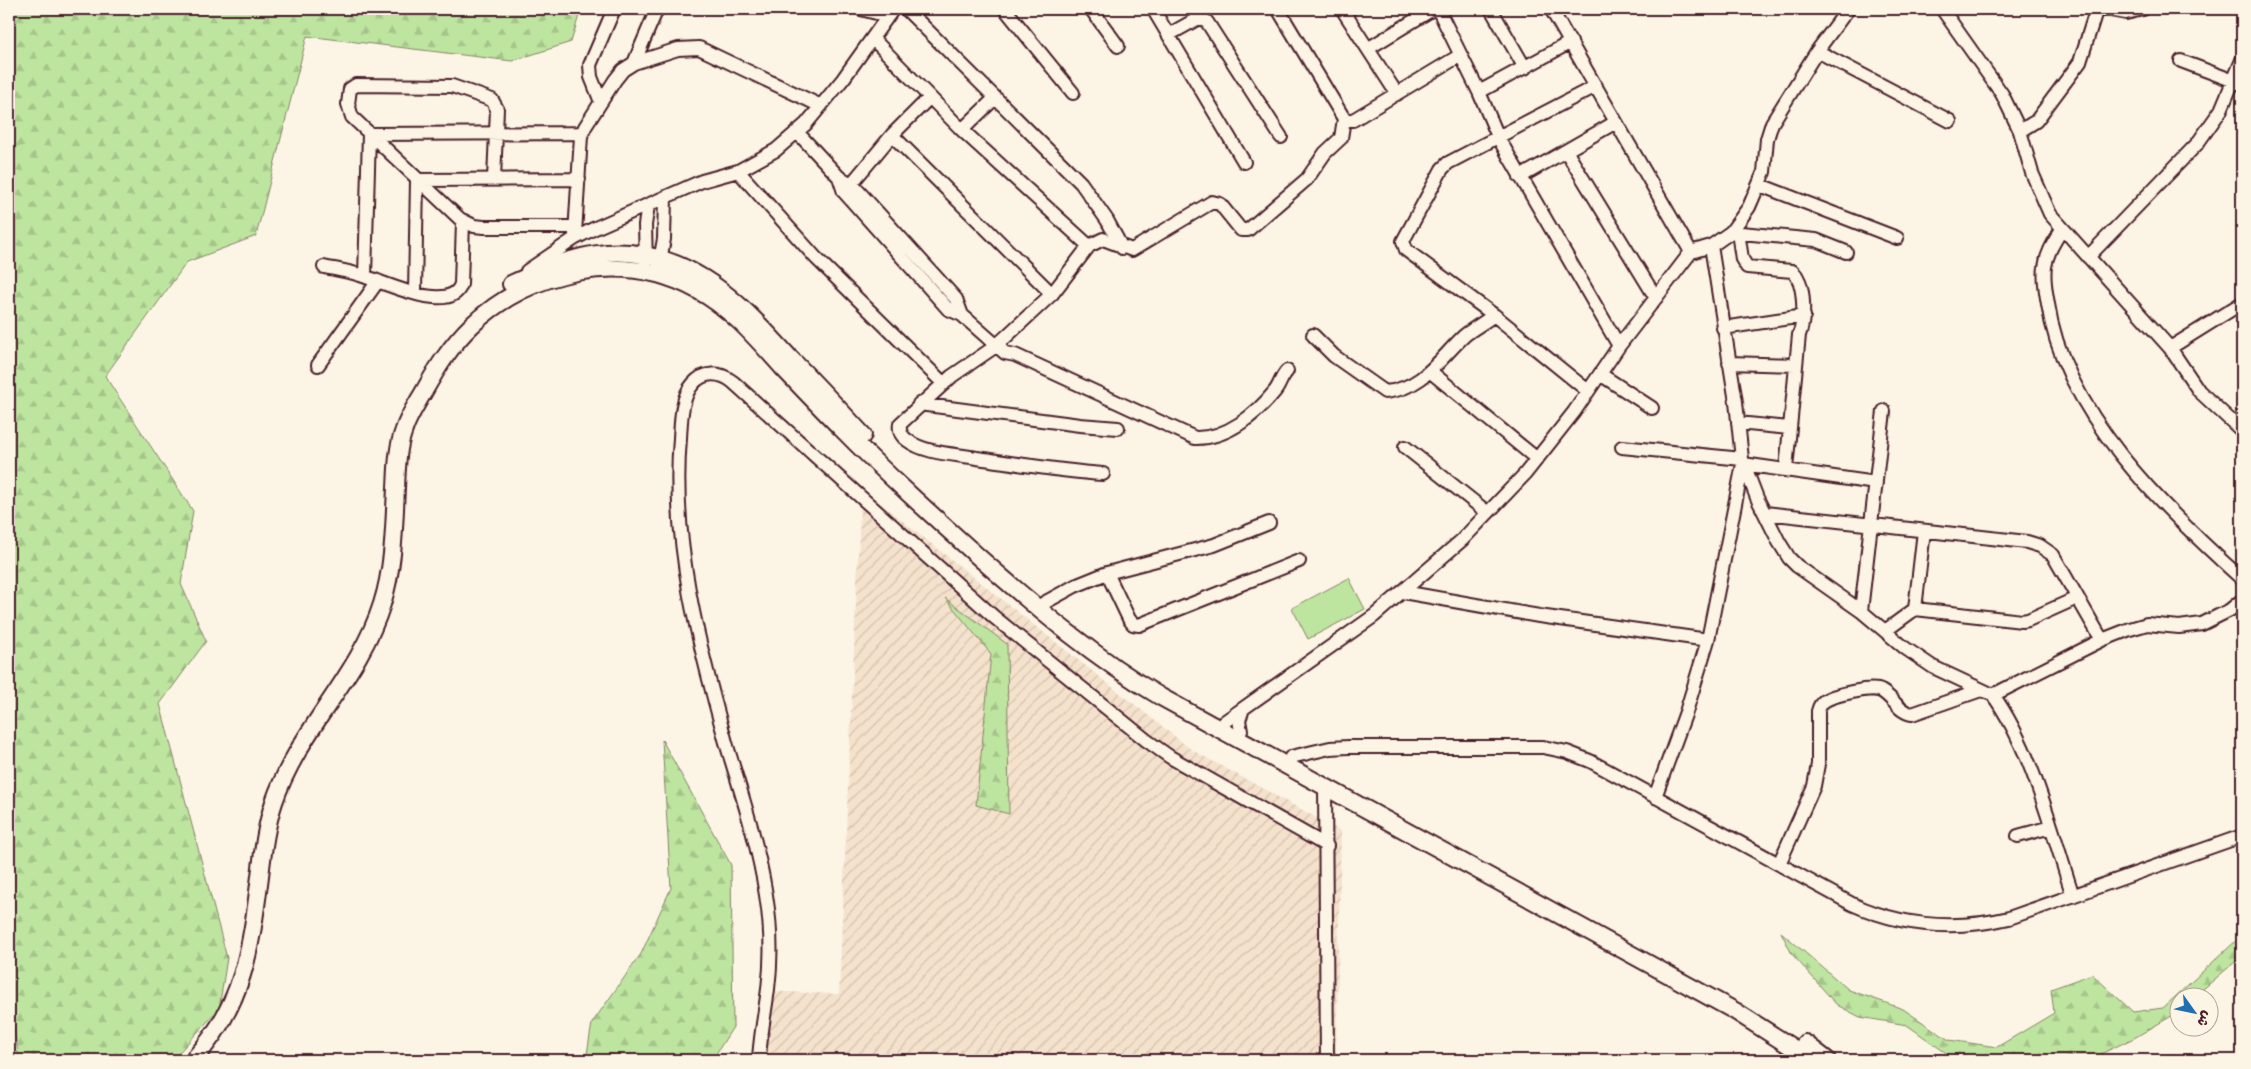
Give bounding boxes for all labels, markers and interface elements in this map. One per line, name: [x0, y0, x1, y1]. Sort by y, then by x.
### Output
north arrow: [2168, 986, 2218, 1036]
text: ش: [2193, 1008, 2216, 1030]

